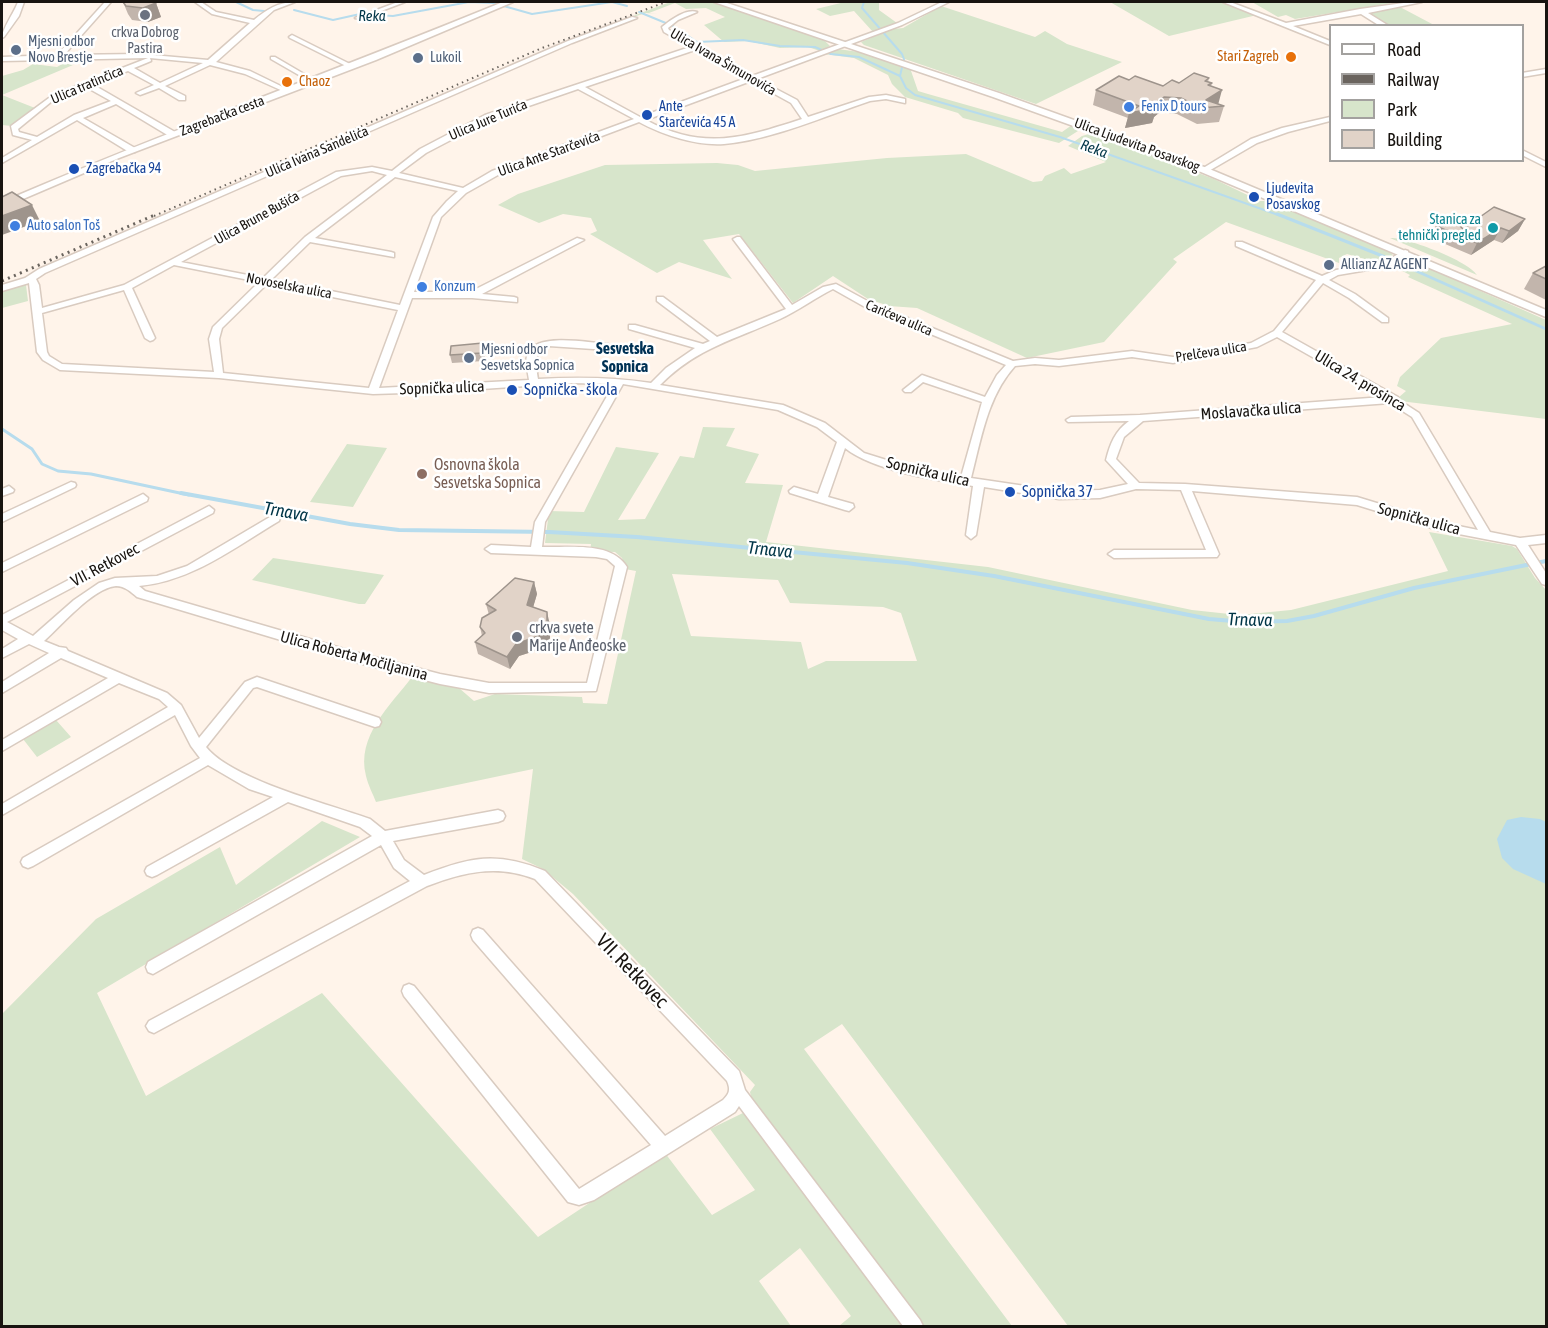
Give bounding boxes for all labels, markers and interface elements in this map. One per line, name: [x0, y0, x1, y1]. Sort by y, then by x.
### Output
water label: Reka: [358, 7, 386, 25]
marker: crkva Dobrog Pastira: [138, 8, 152, 22]
legend: [1329, 24, 1524, 162]
place label: crkva Dobrog Pastira: [111, 25, 179, 57]
street label: Ulica Ivana Šimunovića: [667, 25, 779, 99]
place label: Mjesni odbor Novo Brestje: [28, 34, 94, 66]
text: Road: [1387, 39, 1421, 60]
marker: Mjesni odbor Novo Brestje: [9, 43, 23, 57]
place label: Stari Zagreb: [1217, 49, 1279, 65]
place label: Lukoil: [430, 50, 462, 66]
marker: Stari Zagreb: [1284, 50, 1298, 64]
marker: Lukoil: [411, 51, 425, 65]
street label: Ulica tratinčica: [48, 62, 126, 108]
text: Railway: [1387, 69, 1439, 90]
place label: Chaoz: [299, 74, 330, 90]
marker: Chaoz: [280, 75, 294, 89]
street label: Zagrebačka cesta: [177, 92, 267, 140]
street label: Ulica Jure Turića: [446, 96, 530, 144]
place label: Ante Starčevića 45 A: [659, 99, 735, 132]
place label: Fenix D tours: [1141, 99, 1206, 115]
text: Park: [1387, 99, 1417, 120]
marker: Fenix D tours: [1122, 100, 1136, 114]
marker: Ante Starčevića 45 A: [640, 108, 654, 122]
street label: Ulica Ljudevita Posavskog: [1072, 114, 1202, 176]
street label: Ulica Ivana Sandelića: [263, 123, 371, 181]
street label: Ulica Ante Starčevića: [496, 128, 602, 180]
text: Building: [1387, 129, 1442, 150]
water label: Reka: [1078, 136, 1110, 162]
place label: Zagrebačka 94: [86, 161, 161, 177]
marker: Zagrebačka 94: [67, 162, 81, 176]
place label: Ljudevita Posavskog: [1266, 181, 1320, 214]
street label: Ulica Brune Bušića: [212, 188, 302, 248]
marker: Ljudevita Posavskog: [1247, 190, 1261, 204]
place label: Stanica za tehnički pregled: [1398, 212, 1481, 244]
place label: Auto salon Toš: [27, 218, 100, 234]
marker: Auto salon Toš: [8, 219, 22, 233]
marker: Stanica za tehnički pregled: [1486, 221, 1500, 235]
place label: Allianz AZ AGENT: [1341, 257, 1428, 273]
marker: Allianz AZ AGENT: [1322, 258, 1336, 272]
street label: Novoselska ulica: [245, 269, 333, 303]
place label: Konzum: [434, 279, 476, 295]
marker: Konzum: [415, 280, 429, 294]
street label: Carićeva ulica: [863, 296, 935, 340]
street label: Prelčeva ulica: [1174, 338, 1248, 366]
district label: Sesvetska Sopnica: [596, 339, 654, 377]
place label: Mjesni odbor Sesvetska Sopnica: [481, 342, 575, 374]
street label: Ulica 24. prosinca: [1311, 346, 1409, 416]
marker: Mjesni odbor Sesvetska Sopnica: [462, 351, 476, 365]
street label: Sopnička ulica: [399, 377, 485, 399]
place label: Sopnička - škola: [524, 380, 618, 400]
marker: Sopnička - škola: [505, 383, 519, 397]
street label: Moslavačka ulica: [1200, 398, 1302, 424]
street label: Sopnička ulica: [884, 453, 972, 491]
place label: Osnovna škola Sesvetska Sopnica: [434, 455, 541, 493]
marker: Osnovna škola Sesvetska Sopnica: [415, 467, 429, 481]
place label: Sopnička 37: [1022, 482, 1093, 502]
marker: Sopnička 37: [1003, 485, 1017, 499]
water label: Trnava: [262, 497, 310, 527]
street label: Sopnička ulica: [1376, 499, 1462, 539]
water label: Trnava: [747, 537, 793, 563]
street label: VII. Retkovec: [68, 539, 142, 591]
water label: Trnava: [1227, 609, 1273, 631]
place label: crkva svete Marije Anđeoske: [529, 618, 626, 656]
street label: Ulica Roberta Močiljanina: [278, 627, 430, 685]
marker: crkva svete Marije Anđeoske: [510, 630, 524, 644]
street label: VII. Retkovec: [591, 929, 673, 1013]

